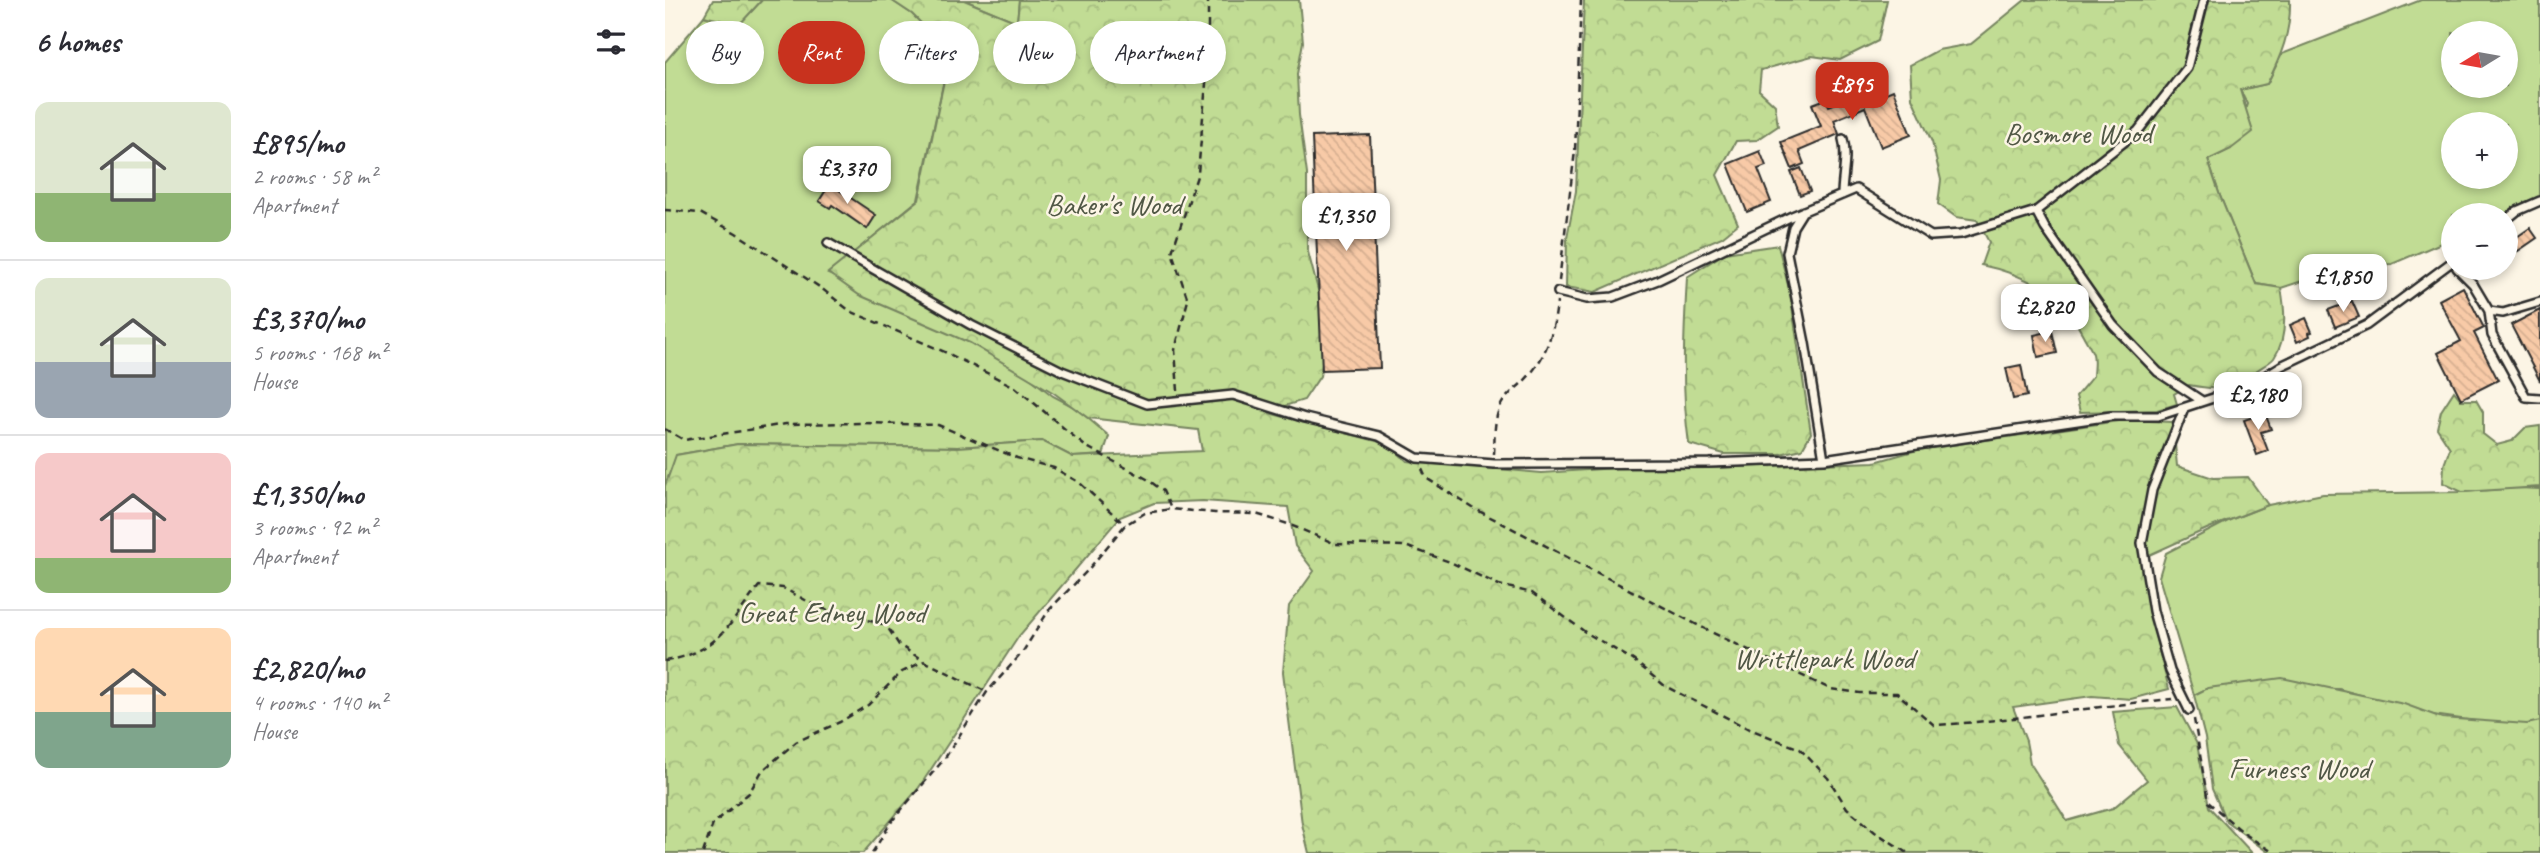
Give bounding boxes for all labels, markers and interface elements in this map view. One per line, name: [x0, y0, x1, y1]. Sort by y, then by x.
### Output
chip: Buy: [686, 21, 764, 84]
chip: Rent: [778, 21, 865, 84]
chip: Filters: [879, 21, 979, 84]
chip: New: [993, 21, 1076, 84]
chip: Apartment: [1090, 21, 1226, 84]
north arrow: [2441, 21, 2518, 98]
map controls: [2441, 21, 2518, 280]
text: 6 homes: [35, 23, 120, 61]
icon: filters: [592, 23, 630, 61]
pin: £895: [1811, 62, 1893, 122]
text: £895: [1832, 70, 1872, 99]
button: +: [2441, 112, 2518, 189]
park label: Bosmore Wood: [2004, 114, 2156, 152]
text: £895/mo: [252, 124, 344, 162]
icon: home: [91, 130, 175, 214]
pin: £3,370: [790, 146, 904, 206]
text: £3,370: [819, 154, 875, 183]
text: 2 rooms · 58 m²: [252, 162, 376, 191]
park label: Baker's Wood: [1046, 185, 1186, 223]
text: Apartment: [252, 191, 337, 220]
pin: £1,350: [1289, 194, 1403, 253]
text: £1,350: [1318, 201, 1374, 230]
button: −: [2441, 203, 2518, 280]
pin: £1,850: [2286, 254, 2400, 314]
text: £1,850: [2315, 262, 2371, 291]
pin: £2,820: [1988, 284, 2102, 344]
text: £2,820: [2017, 292, 2073, 321]
text: £3,370/mo: [252, 300, 364, 338]
icon: home: [91, 306, 175, 390]
text: 5 rooms · 168 m²: [252, 338, 387, 367]
text: House: [252, 367, 297, 396]
pin: £2,180: [2201, 372, 2315, 432]
text: £2,180: [2230, 380, 2286, 409]
text: £1,350/mo: [252, 475, 363, 513]
icon: home: [91, 481, 175, 565]
text: 3 rooms · 92 m²: [252, 513, 376, 542]
text: Apartment: [252, 542, 337, 571]
park label: Great Edney Wood: [738, 593, 930, 631]
park label: Writtlepark Wood: [1734, 639, 1918, 677]
text: £2,820/mo: [252, 650, 364, 688]
icon: home: [91, 656, 175, 740]
text: 4 rooms · 140 m²: [252, 688, 387, 717]
text: House: [252, 717, 297, 746]
park label: Furness Wood: [2229, 749, 2374, 787]

